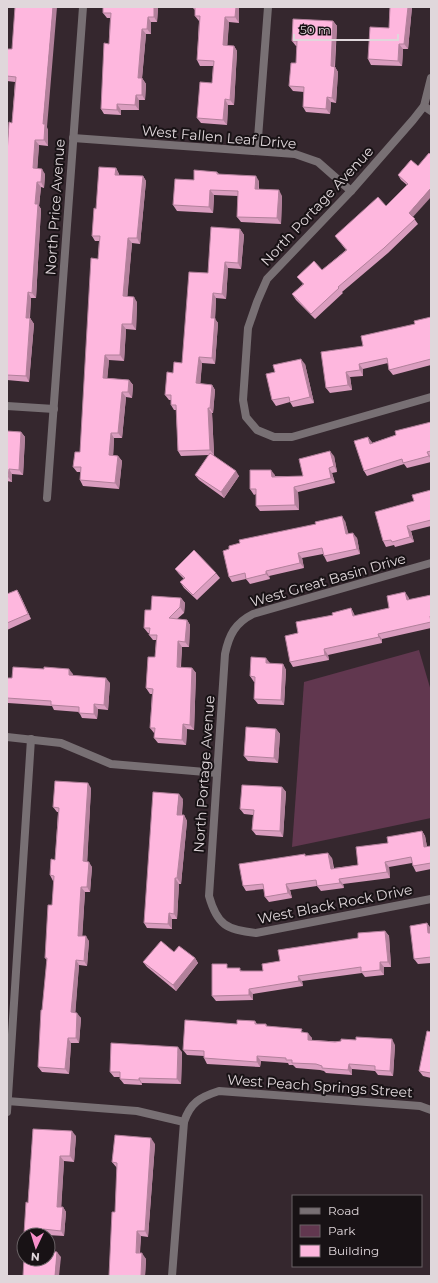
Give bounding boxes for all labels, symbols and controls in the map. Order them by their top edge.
scale bar [294,16,398,42]
text: 50 m [300,22,331,37]
street label: West Fallen Leaf Drive [141,121,297,153]
street label: North Price Avenue [41,138,69,276]
street label: North Portage Avenue [257,142,377,270]
street label: West Great Basin Drive [248,549,408,611]
street label: North Portage Avenue [190,695,218,853]
street label: West Black Rock Drive [256,880,414,928]
street label: West Peach Springs Street [227,1071,414,1101]
legend [292,1195,422,1267]
text: Road [328,1203,359,1218]
text: Park [328,1223,356,1238]
north arrow [16,1227,56,1267]
text: Building [328,1243,379,1258]
text: N [30,1250,40,1264]

